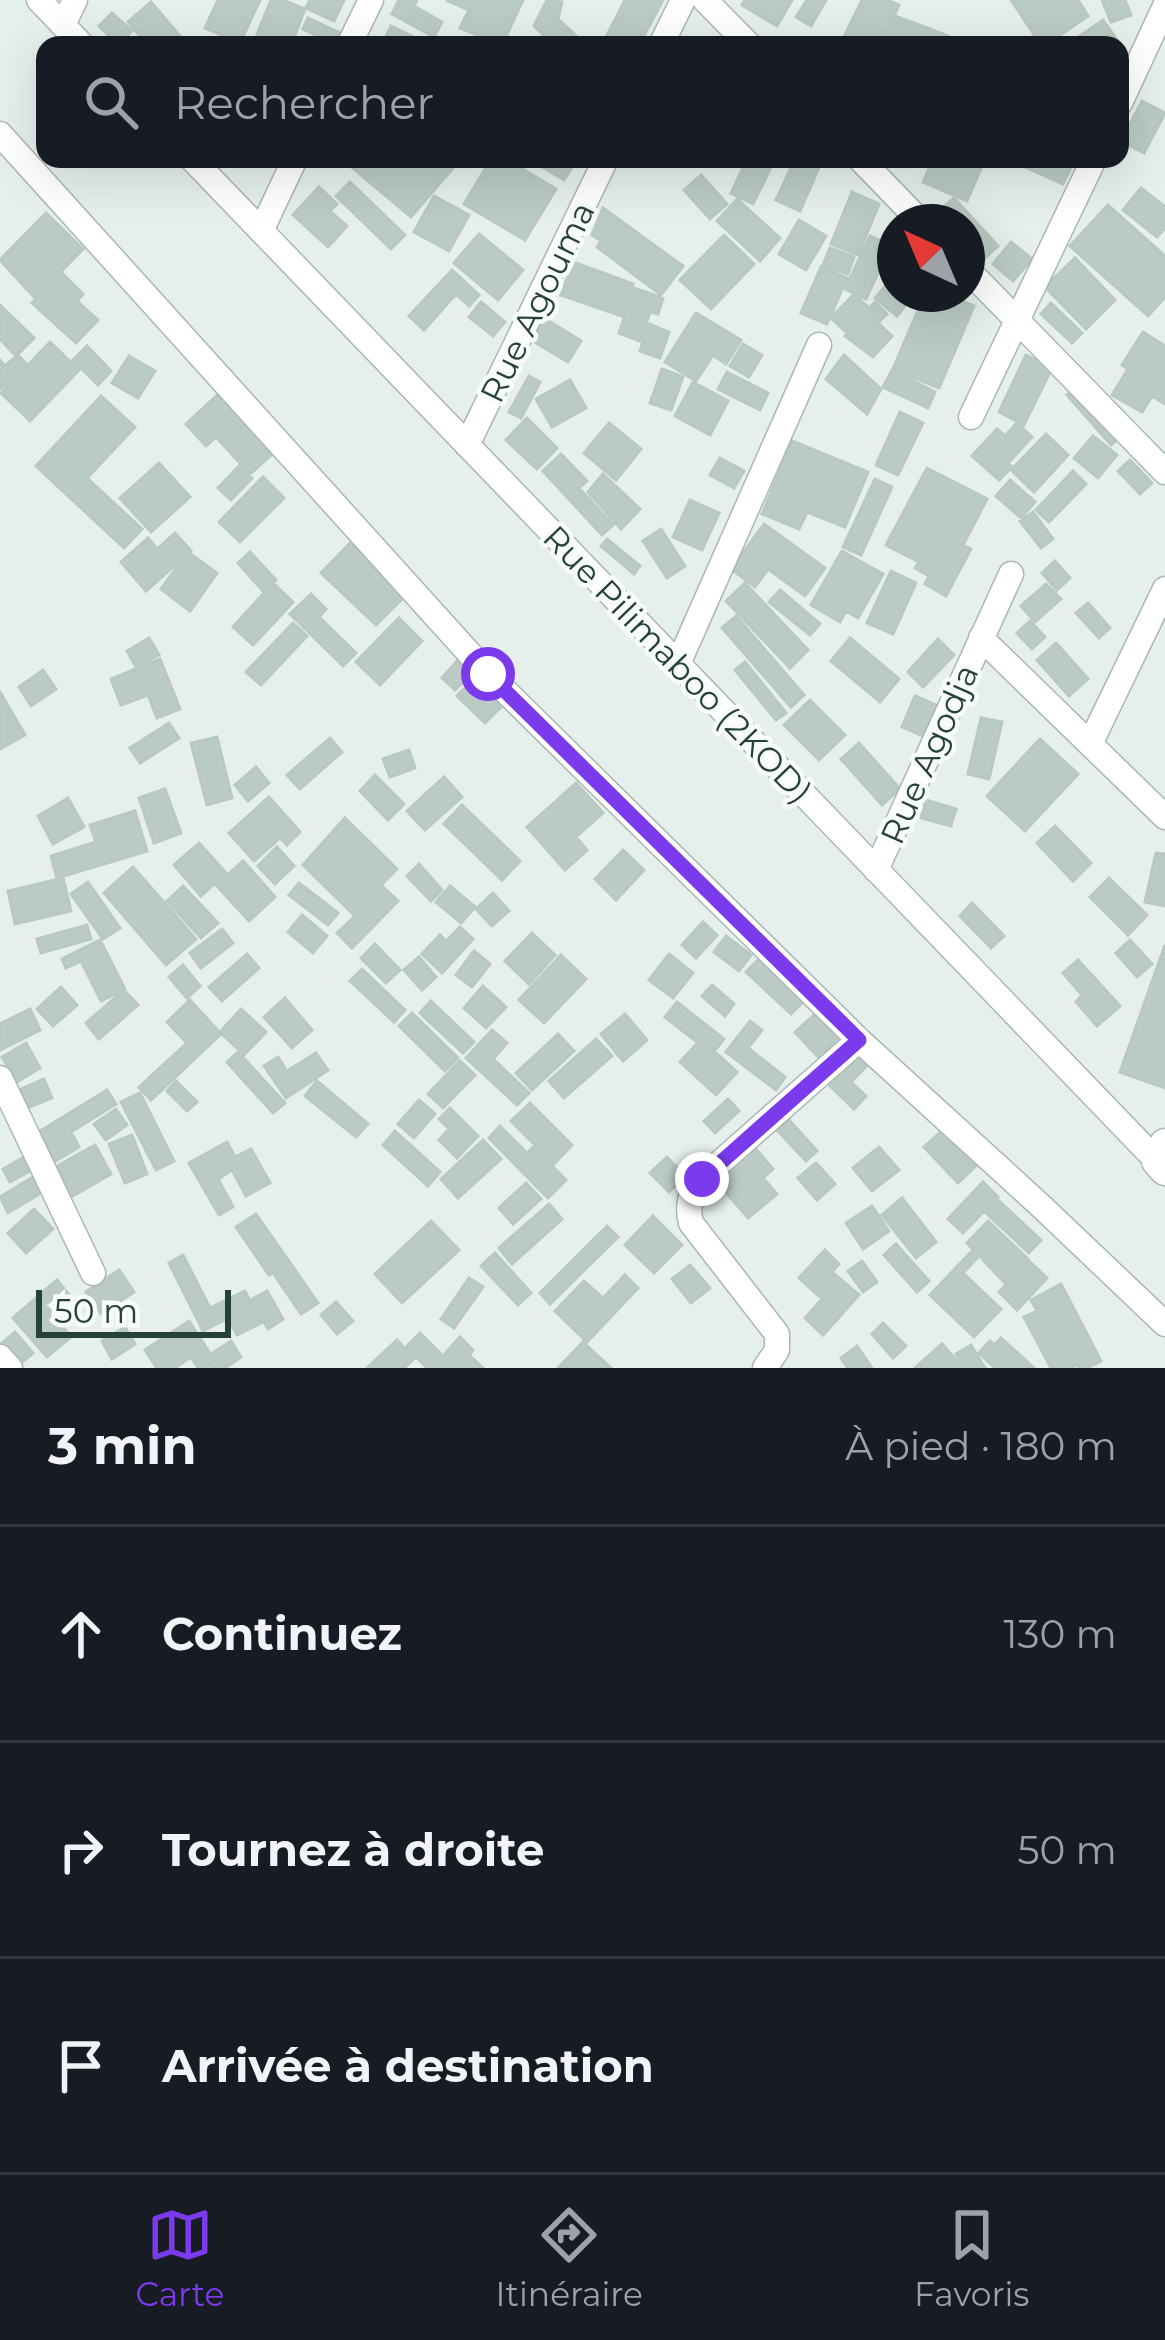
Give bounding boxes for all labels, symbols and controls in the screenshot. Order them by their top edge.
search box [36,36,1129,168]
icon: search [78,69,144,135]
text: Rechercher [174,75,434,130]
street label: Rue Agouma [471,195,603,409]
north arrow [877,204,985,312]
street label: Rue Pilimaboo (2KOD) [535,517,821,811]
route start [461,647,515,701]
street label: Rue Agodja [872,658,986,850]
route end [675,1152,729,1206]
scale bar [36,1284,231,1337]
text: 50 m [54,1291,138,1331]
text: 3 min [48,1415,197,1477]
text: À pied · 180 m [845,1422,1117,1470]
icon: ahead [48,1601,114,1667]
text: Continuez [162,1606,402,1661]
text: 130 m [1004,1610,1117,1658]
icon: right [48,1817,114,1883]
text: Tournez à droite [162,1822,544,1877]
text: 50 m [1018,1826,1117,1874]
icon: arrive [48,2033,114,2099]
text: Arrivée à destination [162,2038,654,2093]
tab: Carte [136,2202,225,2314]
tab: Itinéraire [496,2202,643,2314]
tab: Favoris [914,2202,1029,2314]

